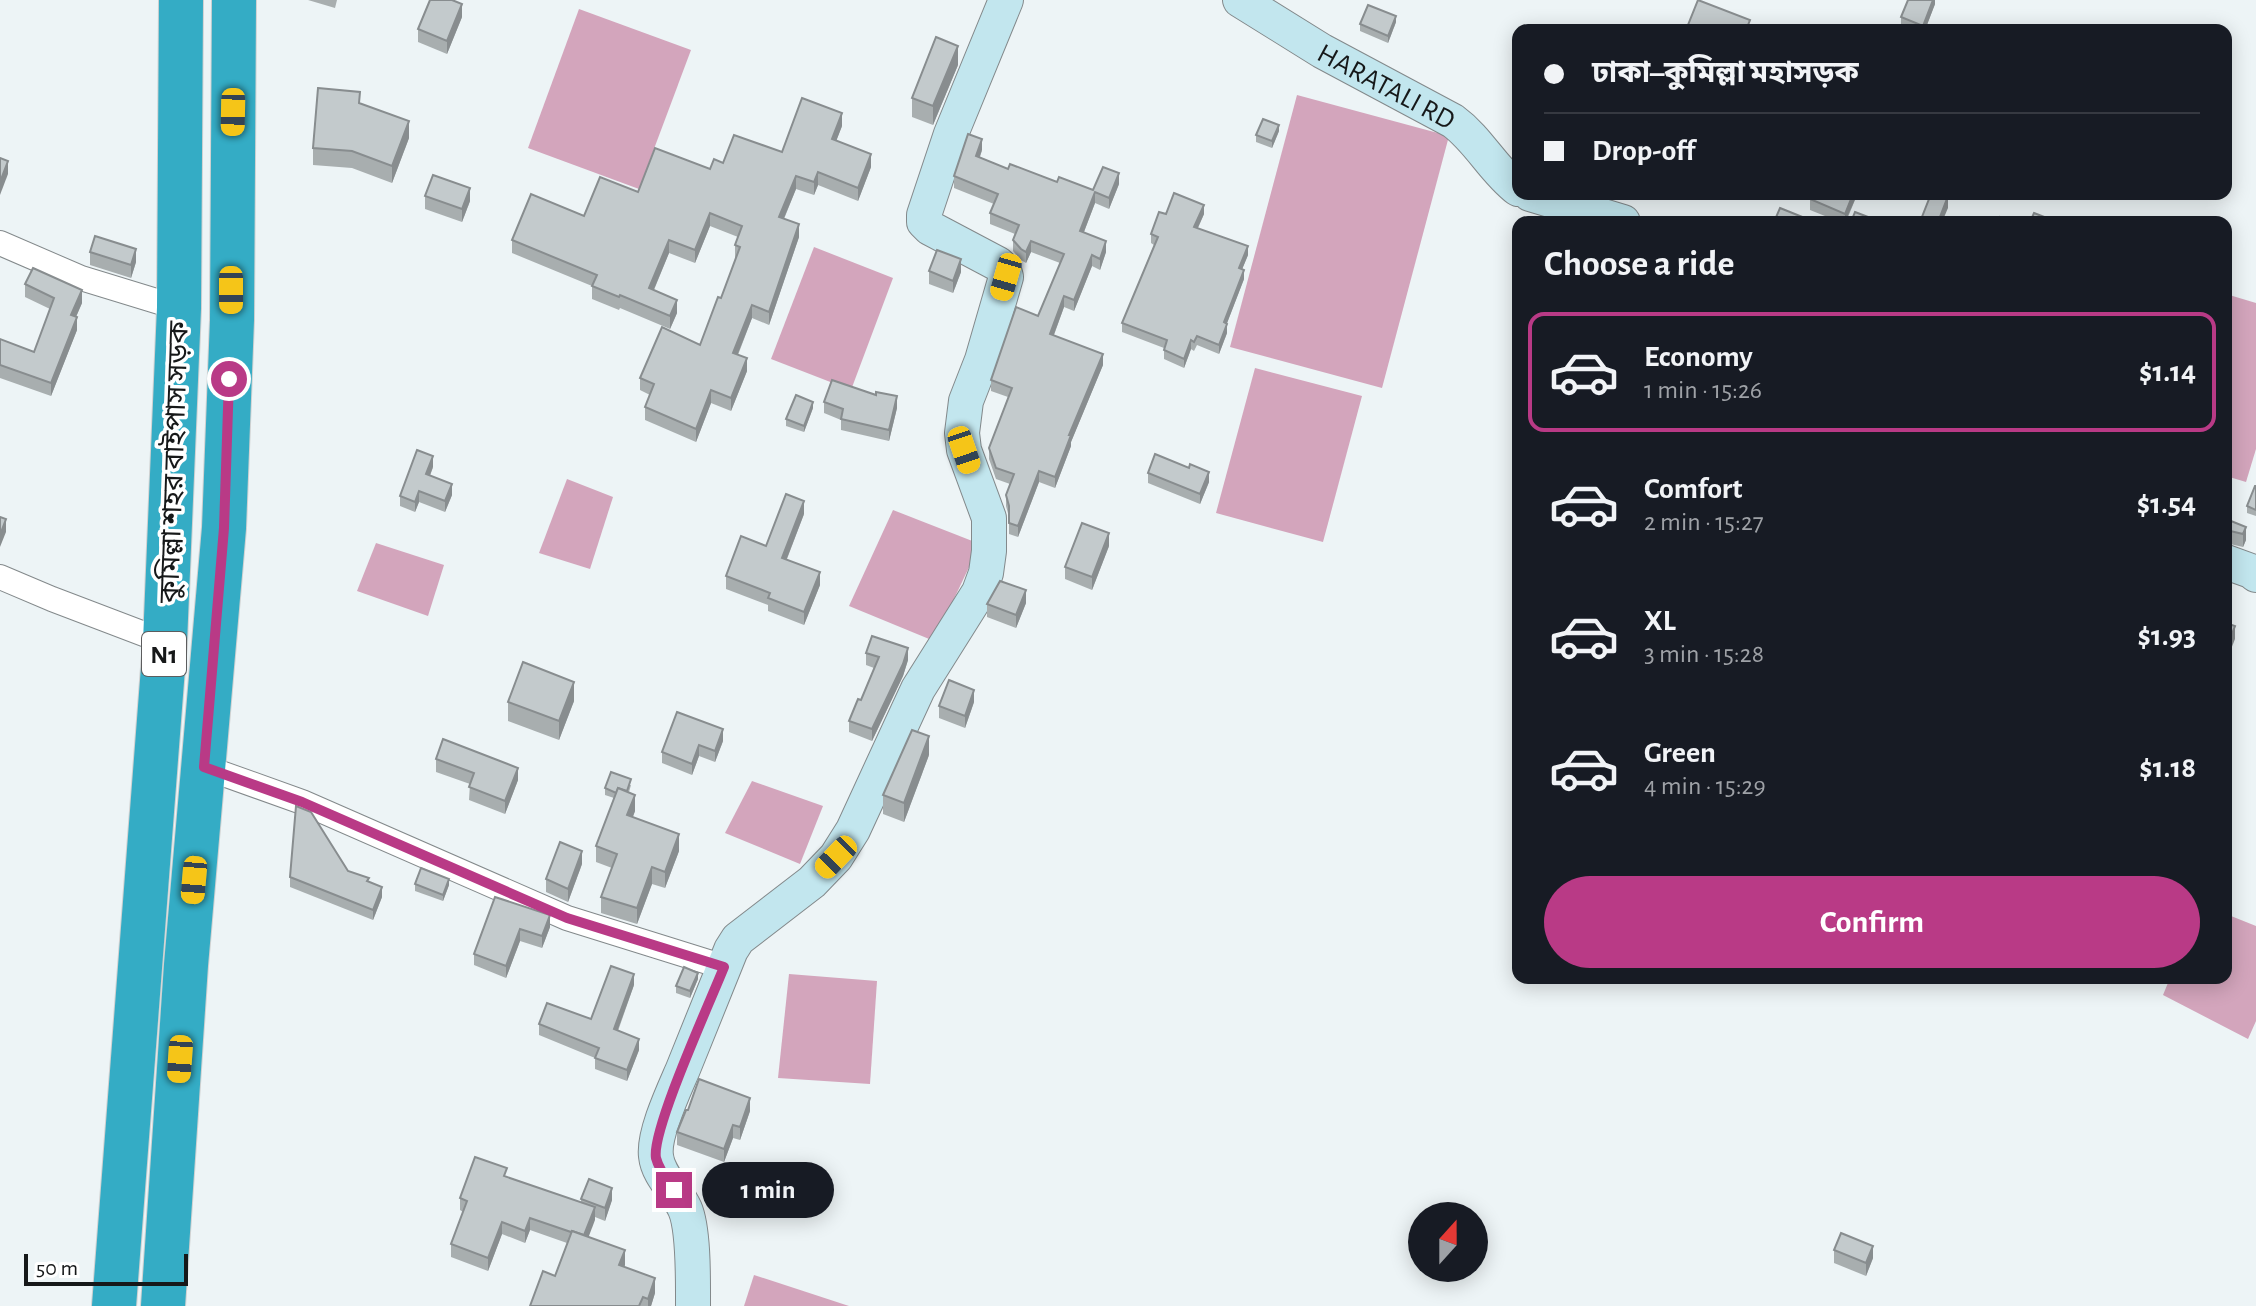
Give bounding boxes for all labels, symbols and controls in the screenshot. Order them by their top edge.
street label: HARATALI RD [1312,39,1459,135]
text: ঢাকা–কুমিল্লা মহাসড়ক [1592,58,1859,88]
car [221,88,245,136]
text: Drop-off [1592,136,1695,166]
text: Choose a ride [1544,246,1734,282]
car [988,251,1024,303]
car [219,266,243,314]
street label: কুমিল্লা শহর বাইপাস সড়ক [152,320,195,604]
icon: car [1548,336,1620,408]
text: Economy [1644,342,1753,372]
text: $1.14 [2139,357,2196,387]
route start [211,361,247,397]
text: 1 min · 15:26 [1644,377,1762,403]
car [945,423,983,477]
icon: car [1548,468,1620,540]
text: Comfort [1644,474,1743,504]
text: $1.54 [2137,489,2196,519]
text: 2 min · 15:27 [1644,509,1764,535]
icon: car [1548,600,1620,672]
text: XL [1644,606,1676,636]
text: $1.93 [2137,621,2196,651]
road number: N1 [142,632,186,676]
text: 3 min · 15:28 [1644,641,1764,667]
icon: car [1548,732,1620,804]
text: Green [1644,738,1716,768]
text: $1.18 [2139,753,2196,783]
text: 4 min · 15:29 [1644,773,1766,799]
car [811,831,861,883]
car [180,855,208,905]
button: Confirm [1544,876,2200,968]
car [166,1034,194,1084]
callout: 1 min [702,1162,834,1218]
route end [656,1172,692,1208]
text: 1 min [741,1177,795,1203]
north arrow [1408,1202,1488,1282]
map controls [1408,1202,1488,1282]
scale bar [24,1250,188,1286]
text: 50 m [36,1257,78,1279]

